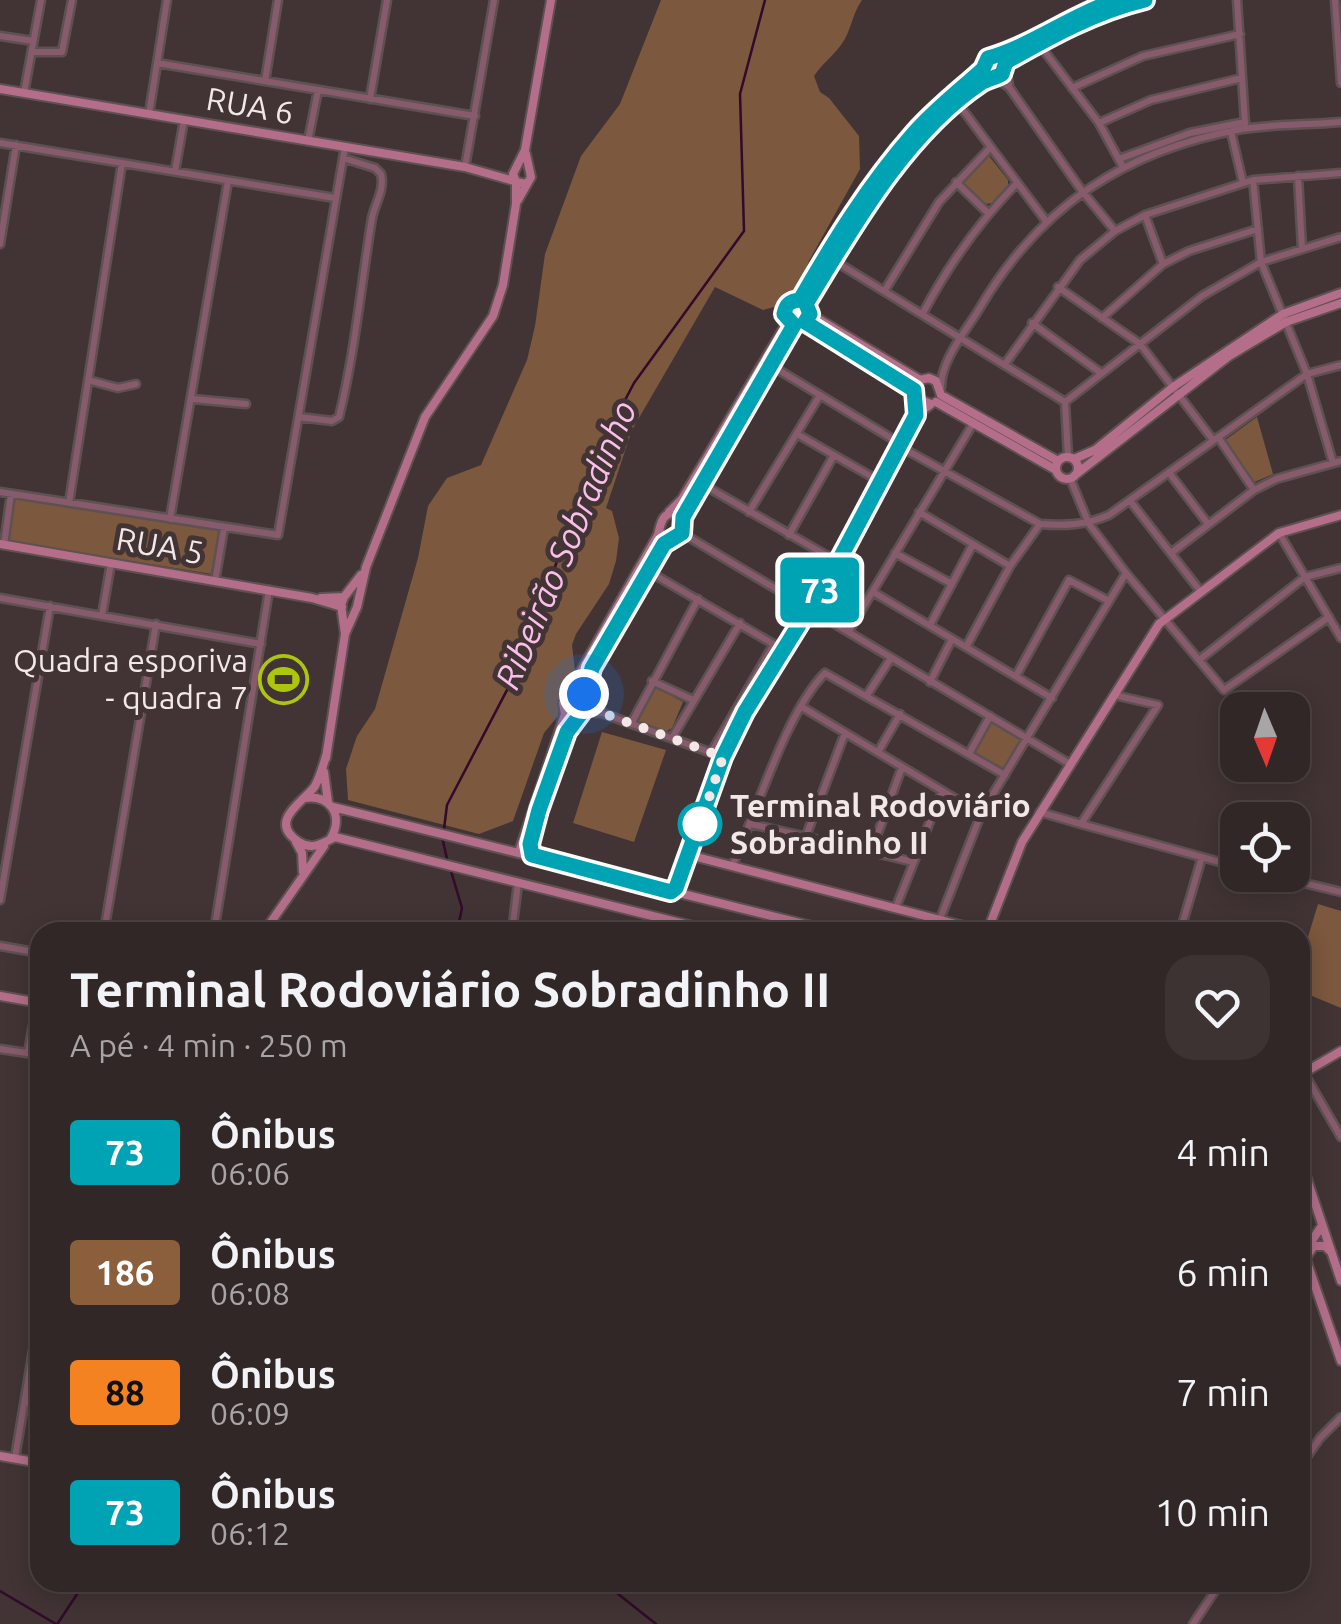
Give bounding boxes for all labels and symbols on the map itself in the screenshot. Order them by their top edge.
street label: RUA 6 [204,80,297,130]
water label: Ribeirão Sobradinho [486,395,644,695]
street label: RUA 5 [114,520,207,570]
line badge: 73 [775,558,865,622]
place label: Quadra esporiva - quadra 7 [13,642,248,715]
sports icon: Quadra esporiva - quadra 7 [257,653,309,705]
your location [559,669,609,719]
north arrow [1220,692,1310,782]
place label: Terminal Rodoviário Sobradinho II [730,787,1031,860]
marker: Terminal Rodoviário Sobradinho II [679,803,721,845]

